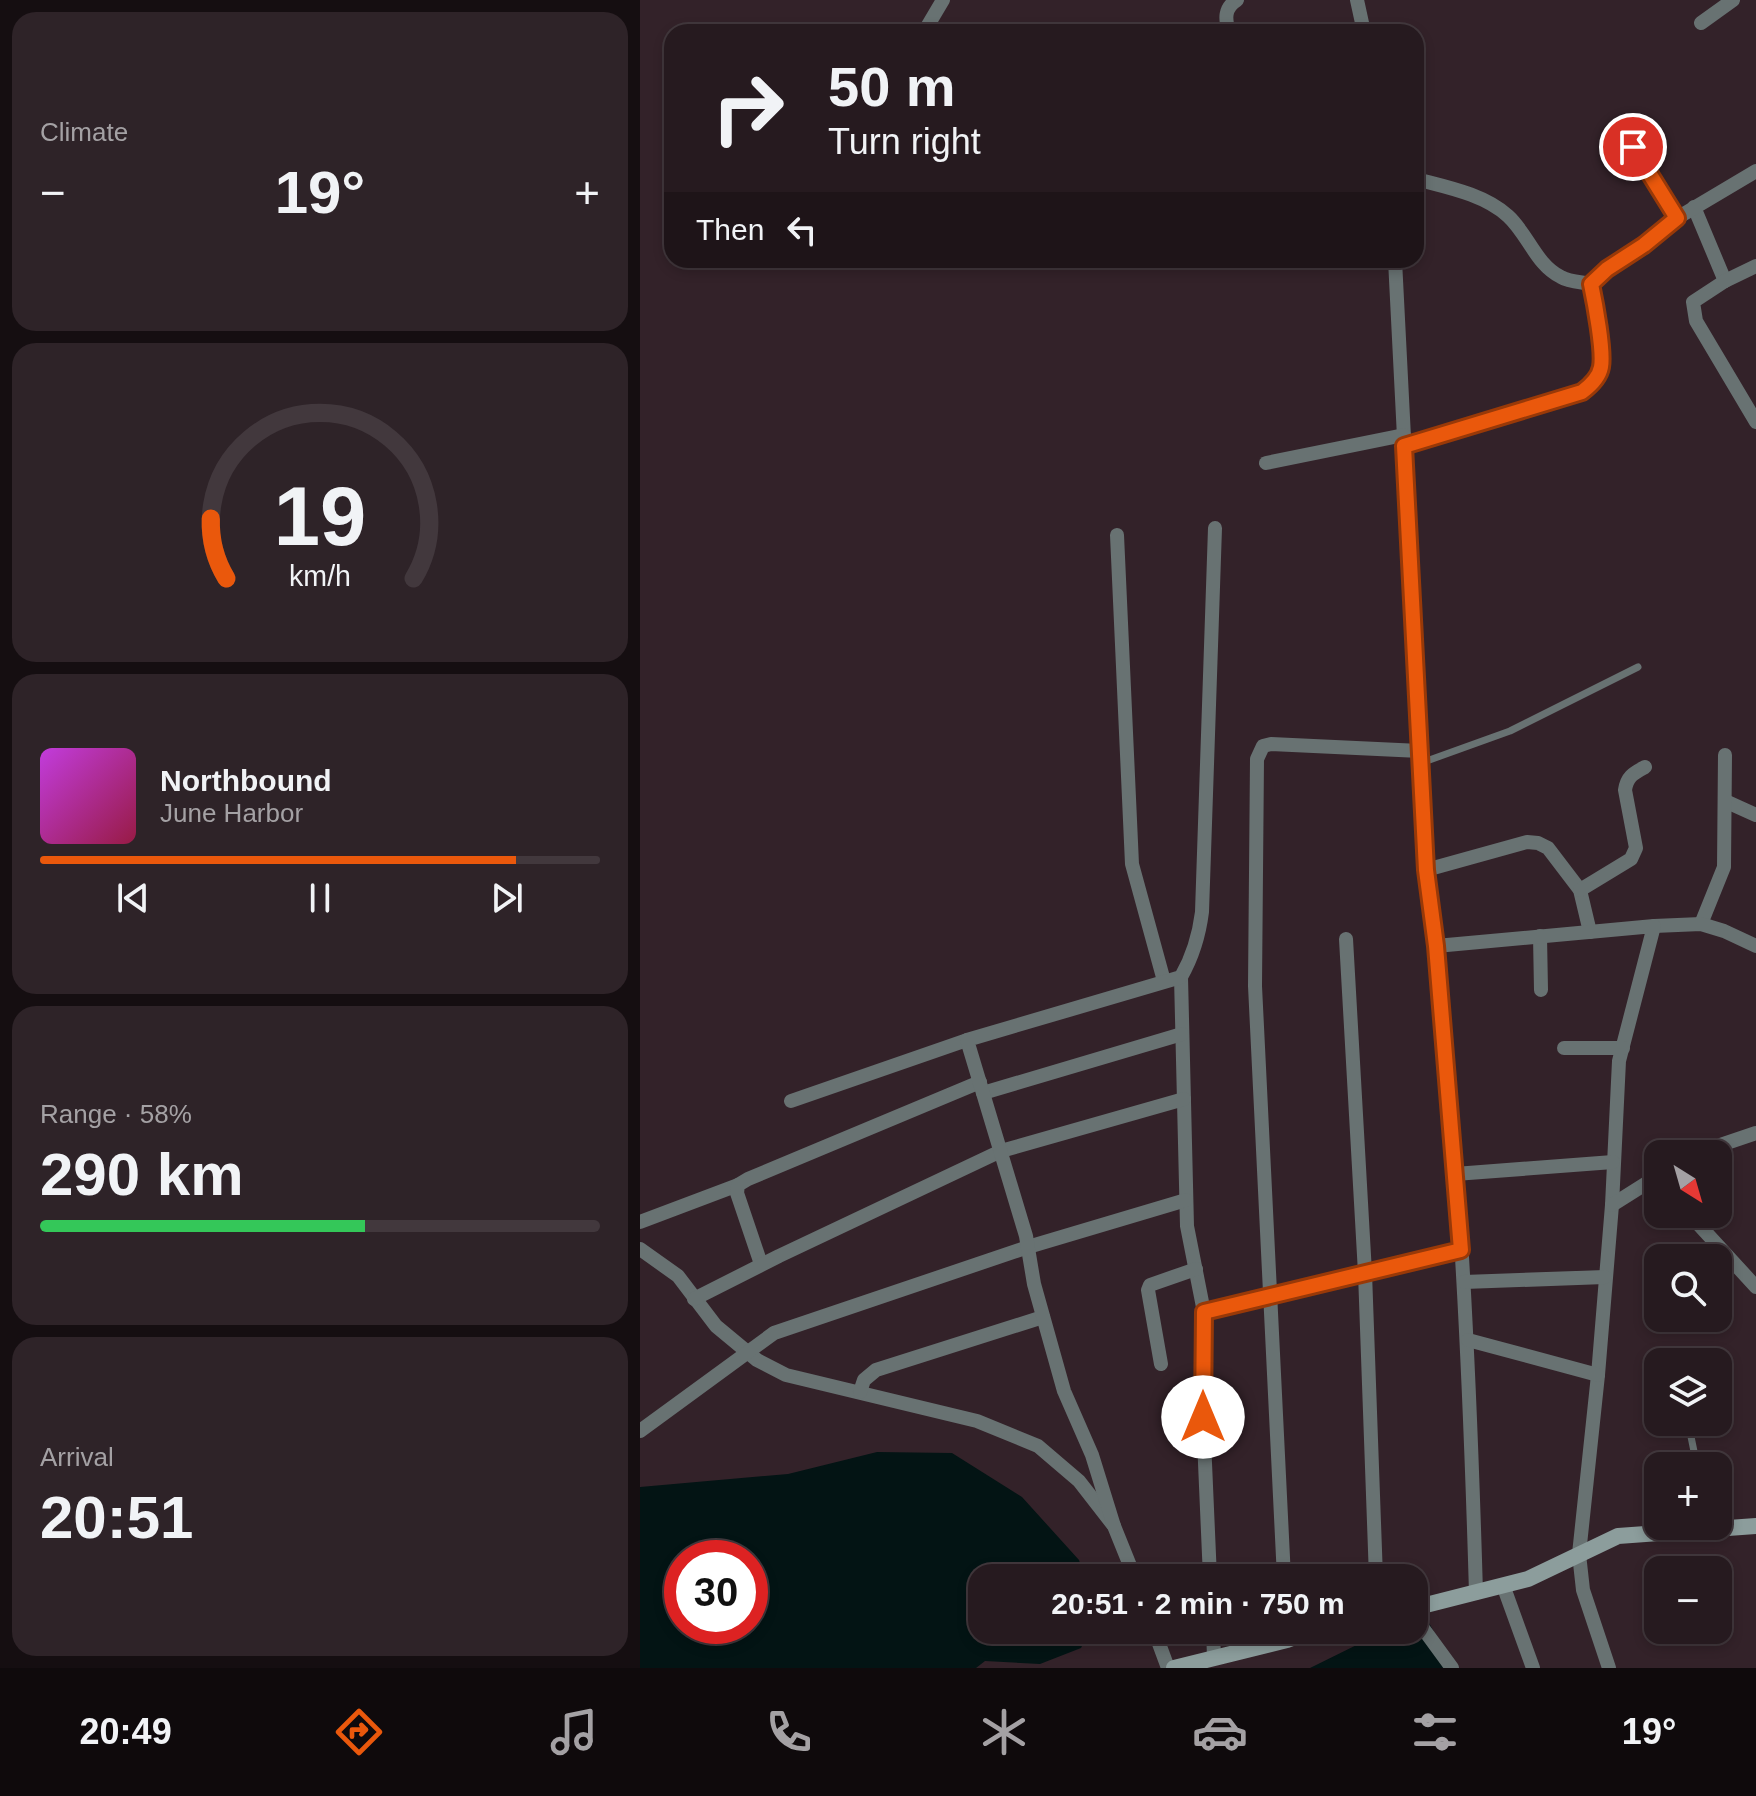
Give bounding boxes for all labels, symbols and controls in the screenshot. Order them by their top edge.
text: 50 m [828,55,956,118]
icon: right [696,56,800,160]
pin [1599,113,1667,181]
text: Climate [40,117,128,147]
text: Turn right [828,121,981,162]
icon: arrive [1611,125,1655,169]
text: 19° [275,159,365,226]
text: − [40,168,66,217]
text: + [574,168,600,217]
icon: left [780,208,824,252]
text: Then [696,213,764,246]
text: 19 [274,469,366,562]
text: km/h [289,560,351,592]
text: Northbound [160,764,332,797]
text: June Harbor [160,798,303,828]
icon: previous [111,876,155,920]
icon: pause [298,876,342,920]
icon: next [485,876,529,920]
text: Range · 58% [40,1099,192,1129]
north arrow [1644,1140,1732,1228]
map controls [1644,1140,1732,1644]
text: 290 km [40,1141,244,1208]
button: search [1644,1244,1732,1332]
button: layers [1644,1348,1732,1436]
position arrow [1161,1375,1245,1459]
text: Arrival [40,1442,114,1472]
button: + [1644,1452,1732,1540]
text: 20:51 [40,1484,193,1551]
speed limit sign: 30 [664,1540,768,1644]
button: − [1644,1556,1732,1644]
text: 20:51 · 2 min · 750 m [1051,1587,1345,1620]
icon: directions [331,1704,387,1760]
icon: music [546,1704,602,1760]
icon: phone [761,1704,817,1760]
icon: climate [976,1704,1032,1760]
icon: car [1192,1704,1248,1760]
icon: filters [1407,1704,1463,1760]
text: 20:49 [80,1711,172,1752]
text: 19° [1622,1711,1676,1752]

